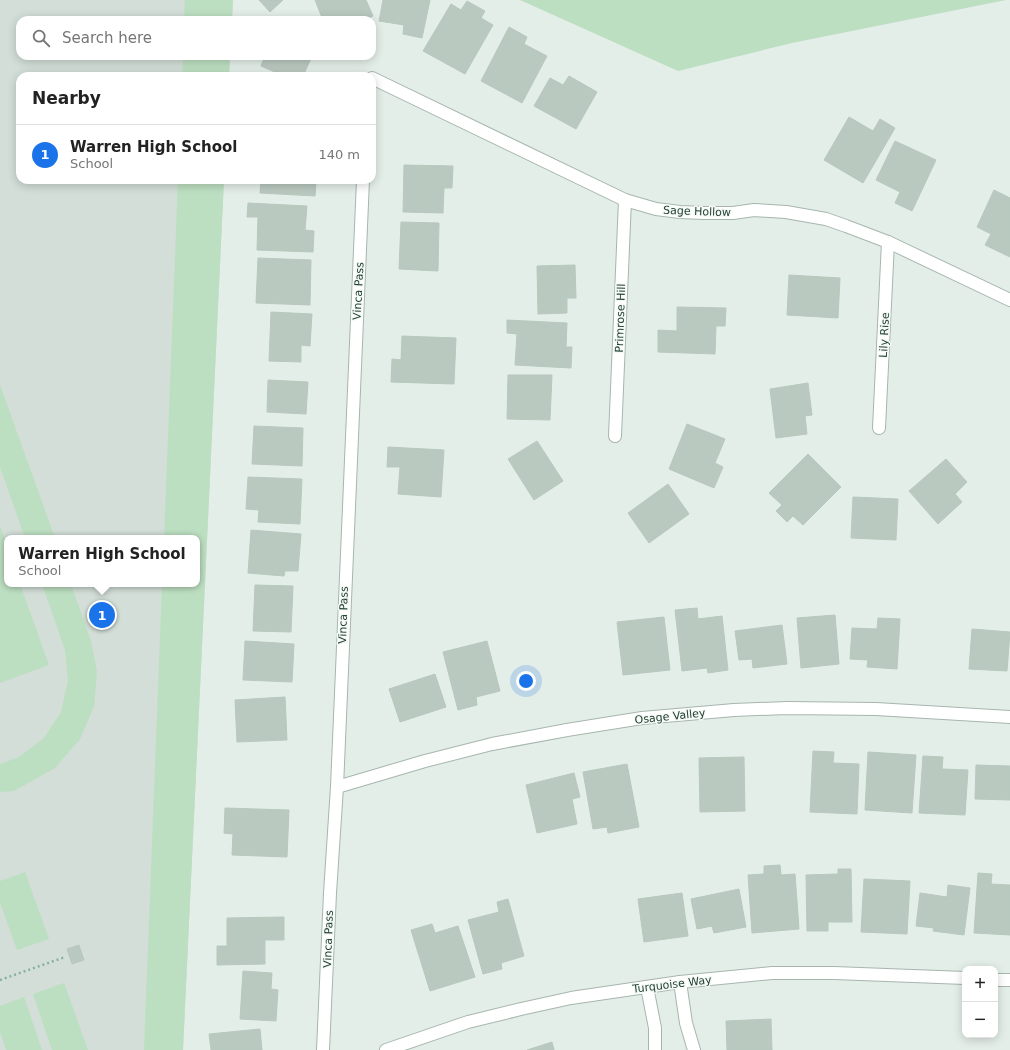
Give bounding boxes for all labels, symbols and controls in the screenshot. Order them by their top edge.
search box [16,16,376,60]
icon: search [30,27,52,49]
text: Search here [62,29,152,47]
text: Nearby [32,88,101,108]
text: Warren High School [70,138,237,156]
text: 1 [40,147,50,162]
text: 140 m [318,147,360,162]
text: School [70,156,113,171]
street label: Sage Hollow [663,204,731,219]
street label: Vinca Pass [350,261,367,320]
street label: Primrose Hill [613,283,628,353]
street label: Lily Rise [877,312,892,358]
popup [4,535,200,587]
text: Warren High School [18,545,186,563]
text: School [18,563,61,578]
street label: Vinca Pass [336,586,351,644]
pin: 1 [89,600,115,630]
your location [516,671,536,691]
street label: Osage Valley [634,706,707,727]
street label: Vinca Pass [321,910,336,968]
map controls [962,966,998,1038]
button: + [962,966,998,1002]
street label: Turquoise Way [631,973,713,996]
button: − [962,1002,998,1038]

